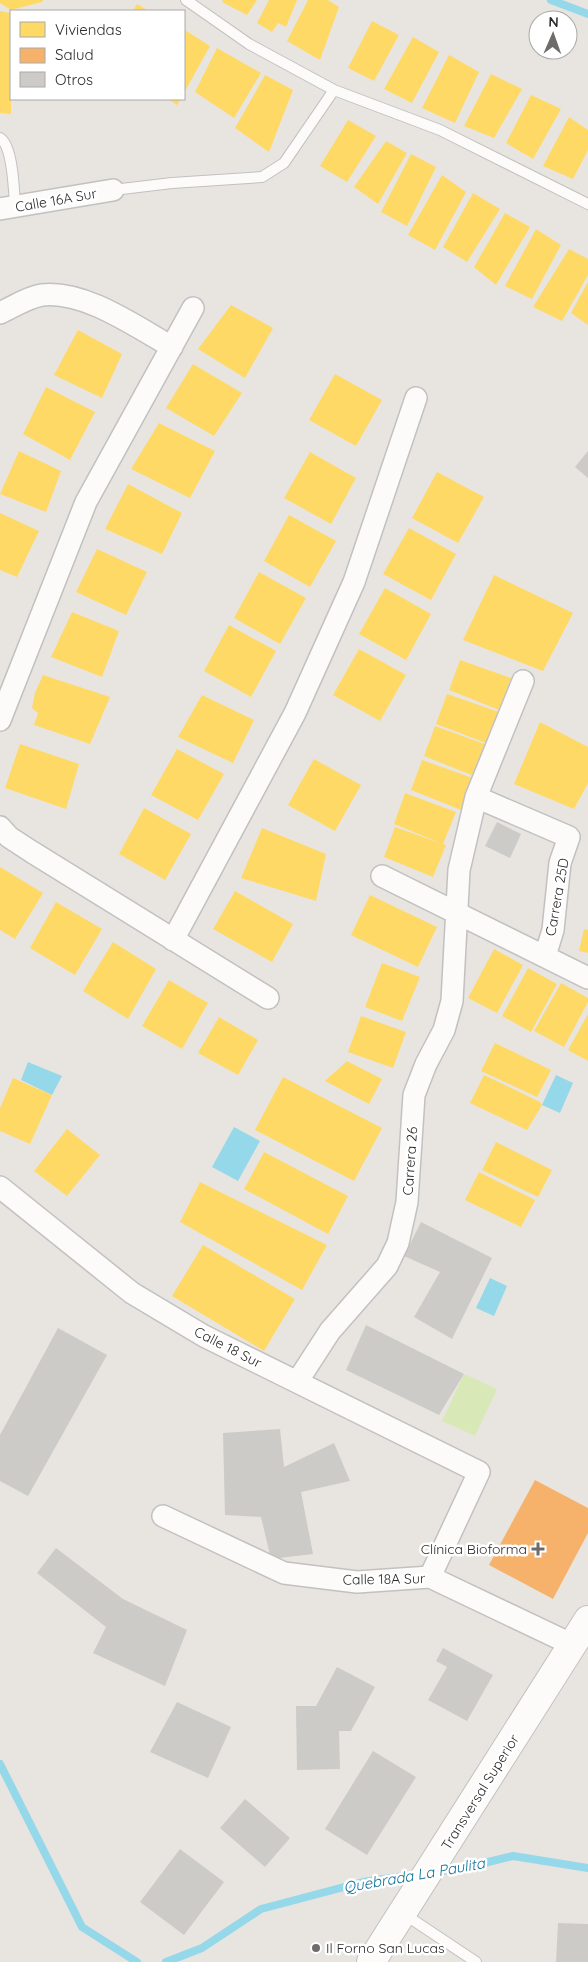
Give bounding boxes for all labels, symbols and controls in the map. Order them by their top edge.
legend [10,10,185,100]
north arrow [528,10,578,60]
text: N [548,13,559,31]
text: Viviendas [55,20,122,39]
text: Salud [55,45,94,64]
text: Otros [55,70,93,89]
street label: Calle 16A Sur [14,184,99,216]
street label: Carrera 25D [541,857,573,937]
street label: Carrera 26 [399,1126,421,1196]
street label: Calle 18 Sur [191,1322,265,1372]
place label: Clínica Bioforma [421,1540,527,1558]
marker: Clínica Bioforma [531,1542,545,1556]
street label: Calle 18A Sur [343,1569,426,1589]
street label: Transversal Superior [437,1730,523,1853]
water label: Quebrada La Paulita [342,1853,487,1897]
place label: Il Forno San Lucas [326,1939,444,1957]
marker: Il Forno San Lucas [310,1942,322,1954]

